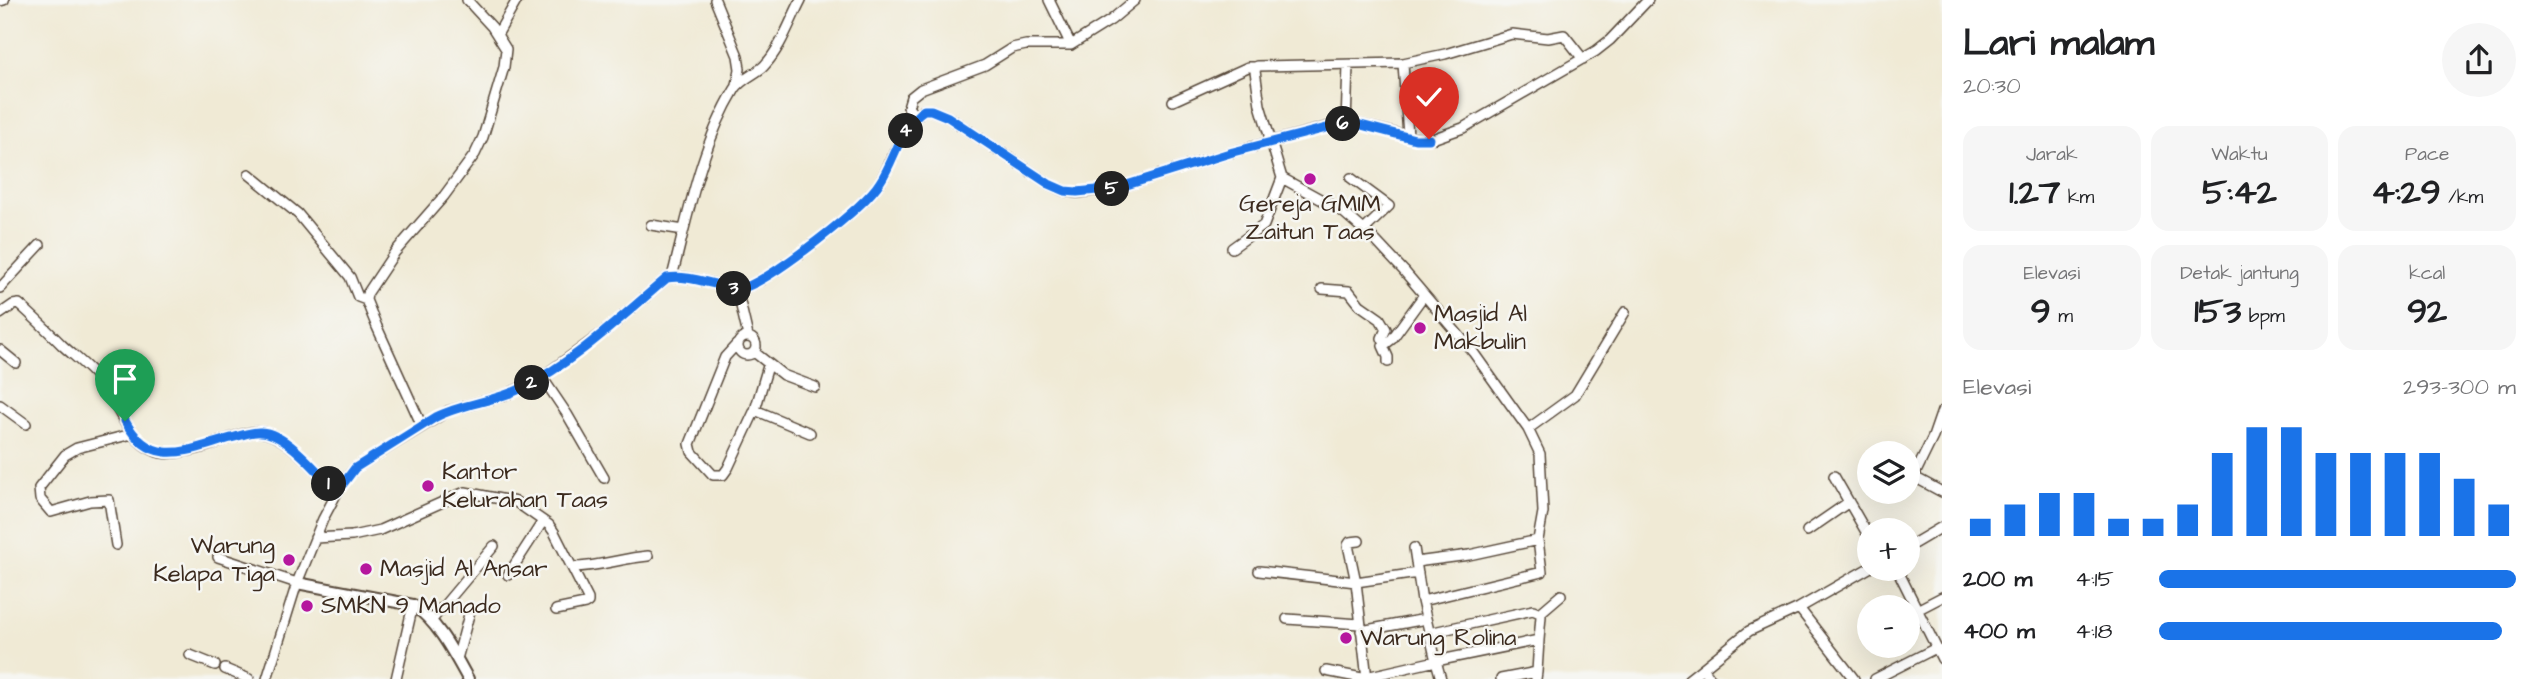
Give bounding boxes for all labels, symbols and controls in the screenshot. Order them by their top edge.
text: Lari malam [1963,18,2154,70]
button: share [2442,23,2516,97]
pin [1399,67,1459,139]
text: 20:30 [1963,70,2021,102]
icon: check [1410,78,1448,116]
pin: 6 [1326,106,1360,142]
text: 6 [1337,110,1348,137]
pin: 4 [888,114,923,148]
text: 4 [899,117,912,144]
text: Jarak [2026,141,2078,168]
text: Waktu [2211,141,2268,168]
text: Pace [2405,141,2449,168]
text: 1.27 [2009,168,2060,217]
text: 5:42 [2202,168,2277,217]
text: 4:29 [2371,168,2441,217]
marker: Gereja GMIM Zaitun Taas [1302,171,1318,187]
pin: 5 [1094,172,1130,206]
text: 5 [1105,175,1118,202]
text: km [2060,184,2094,211]
text: /km [2441,184,2483,211]
place label: Gereja GMIM Zaitun Taas [1239,187,1381,249]
text: Elevasi [2024,260,2080,287]
text: Detak jantung [2180,260,2299,287]
text: kcal [2409,260,2445,287]
pin: 3 [716,272,752,306]
text: 3 [729,275,738,302]
text: 9 [2031,287,2051,336]
text: 153 [2194,287,2241,336]
text: 92 [2407,287,2447,336]
place label: Masjid Al Makbulin [1434,297,1527,359]
text: m [2051,303,2073,330]
text: bpm [2241,303,2285,330]
marker: Masjid Al Makbulin [1412,320,1428,336]
pin [95,349,155,421]
icon: arrive [106,360,144,398]
pin: 2 [514,366,550,400]
text: 2 [526,369,537,396]
text: Elevasi [1963,371,2031,403]
text: 293–300 m [2403,371,2516,403]
map controls [1857,441,1920,658]
button: layers [1857,441,1920,504]
place label: Kantor Kelurahan Taas [442,455,608,517]
pin: 1 [312,466,346,502]
text: 1 [327,470,330,497]
marker: Kantor Kelurahan Taas [420,478,436,494]
button: + [1857,518,1920,581]
place label: Warung Kelapa Tiga [153,529,275,592]
marker: Warung Kelapa Tiga [281,552,297,568]
place label: Masjid Al Ansar [380,552,548,586]
marker: Masjid Al Ansar [358,561,374,577]
text: 200 m [1963,563,2032,595]
text: 4:15 [2075,563,2114,595]
place label: SMKN 9 Manado [321,589,501,623]
button: − [1857,595,1920,658]
marker: SMKN 9 Manado [299,598,315,614]
text: 400 m [1963,615,2035,647]
text: 4:18 [2075,615,2112,647]
place label: Warung Rolina [1360,621,1516,656]
marker: Warung Rolina [1338,630,1354,646]

